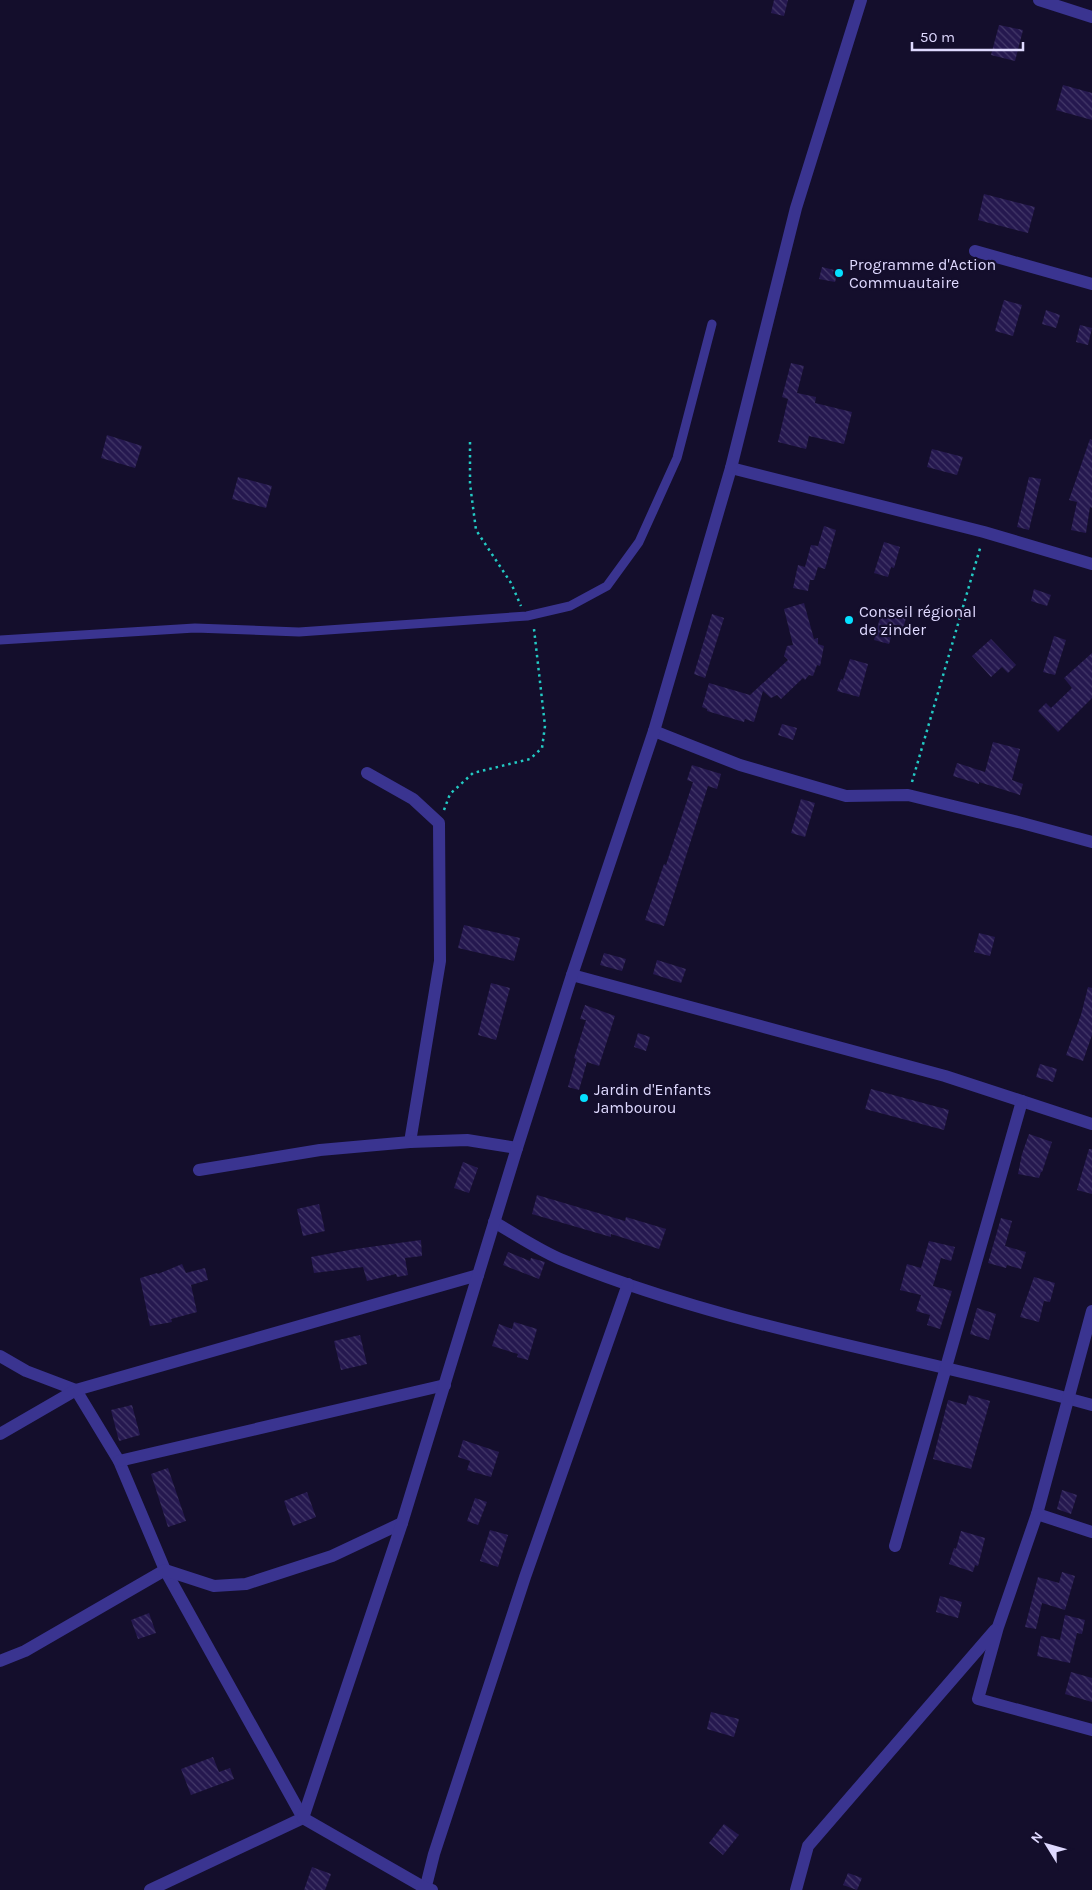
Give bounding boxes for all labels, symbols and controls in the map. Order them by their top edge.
scale bar [912,20,1023,52]
text: 50 m [920,28,955,46]
place label: Programme d'Action Commuautaire [849,255,996,292]
marker: Programme d'Action Commuautaire [833,267,845,279]
place label: Conseil régional de zinder [859,602,976,639]
marker: Conseil régional de zinder [843,614,855,626]
place label: Jardin d'Enfants Jambourou [594,1080,711,1117]
marker: Jardin d'Enfants Jambourou [578,1092,590,1104]
north arrow [1022,1820,1072,1870]
text: N [1027,1828,1047,1847]

